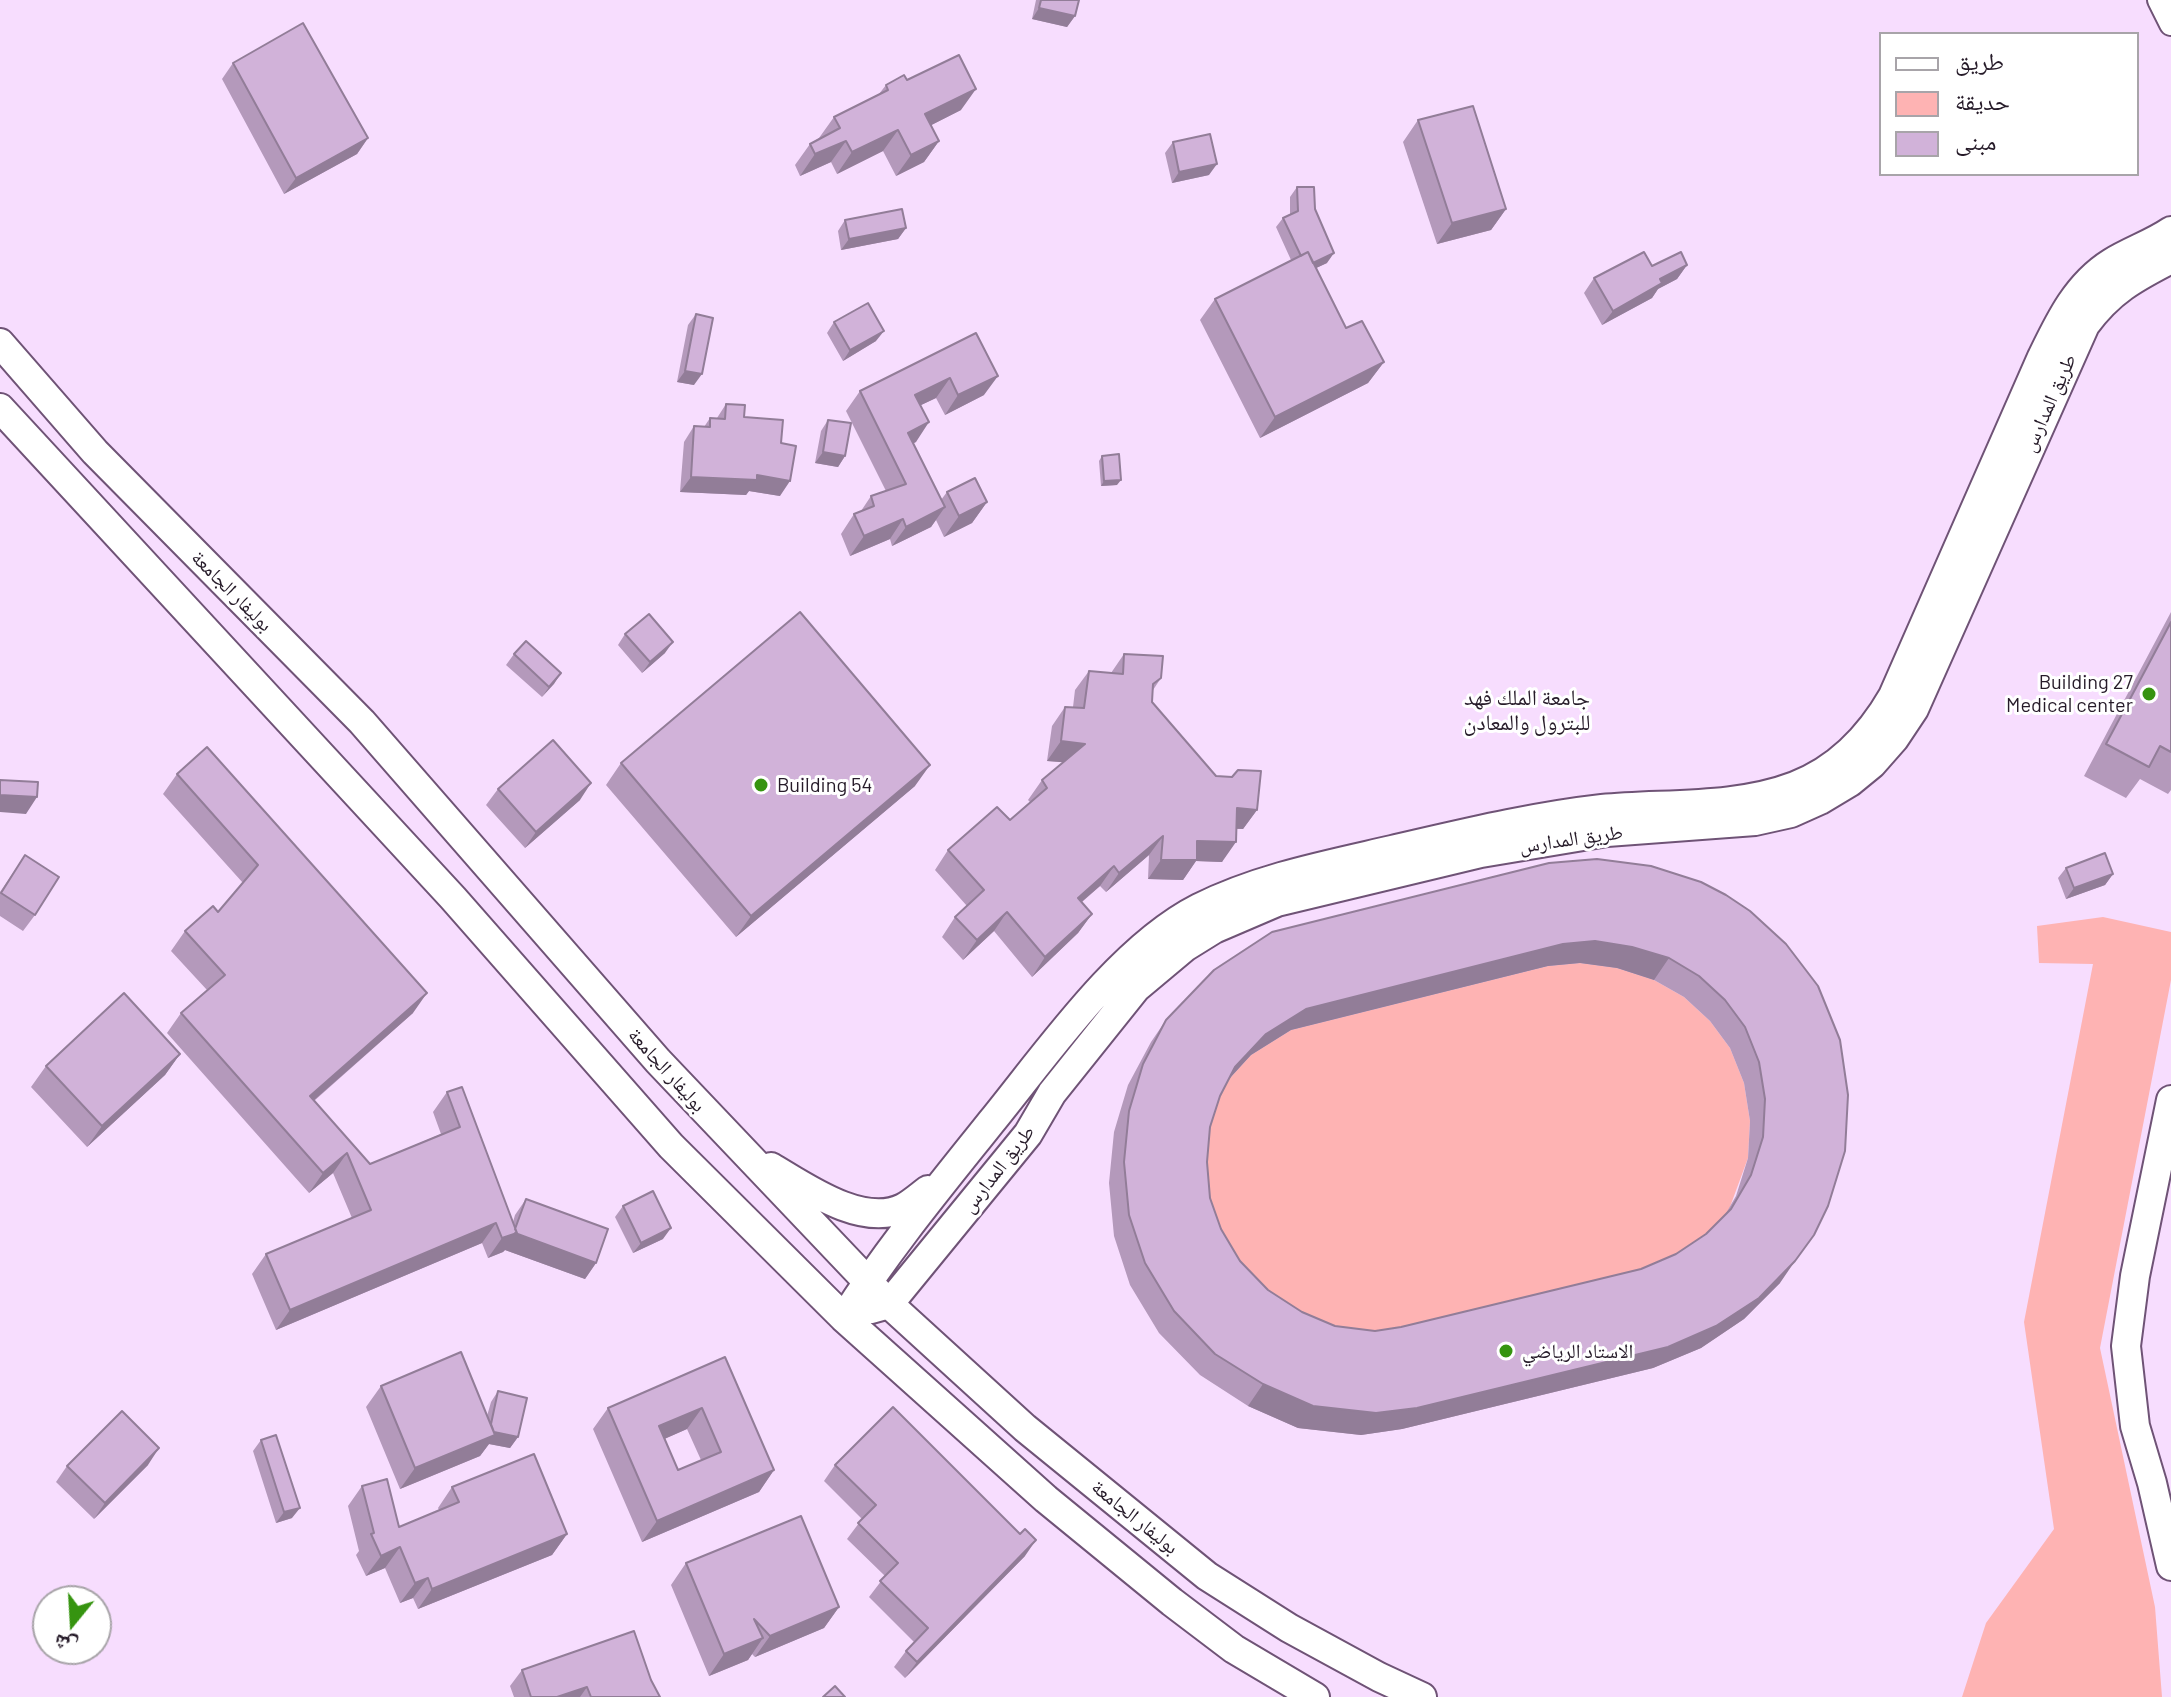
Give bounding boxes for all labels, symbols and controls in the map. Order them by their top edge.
legend [1879,32,2139,176]
text: طريق [1955,46,2004,75]
text: حديقة [1955,86,2010,115]
text: مبنى [1955,126,1996,155]
street label: طريق المدارس [2017,350,2081,456]
street label: بوليفار الجامعة [187,546,277,636]
place label: Building 27 Medical center [2006,670,2133,717]
district label: جامعة الملك فهد للبترول والمعادن [1463,685,1591,736]
marker: Building 27 Medical center [2140,685,2158,703]
place label: Building 54 [777,773,872,797]
marker: Building 54 [752,776,770,794]
street label: طريق المدارس [1518,820,1624,858]
street label: بوليفار الجامعة [623,1023,711,1117]
street label: طريق المدارس [956,1120,1040,1218]
place label: الاستاد الرياضي [1522,1339,1633,1363]
marker: الاستاد الرياضي [1497,1342,1515,1360]
street label: بوليفار الجامعة [1087,1475,1183,1559]
north arrow [32,1585,112,1665]
text: ش [50,1630,80,1662]

